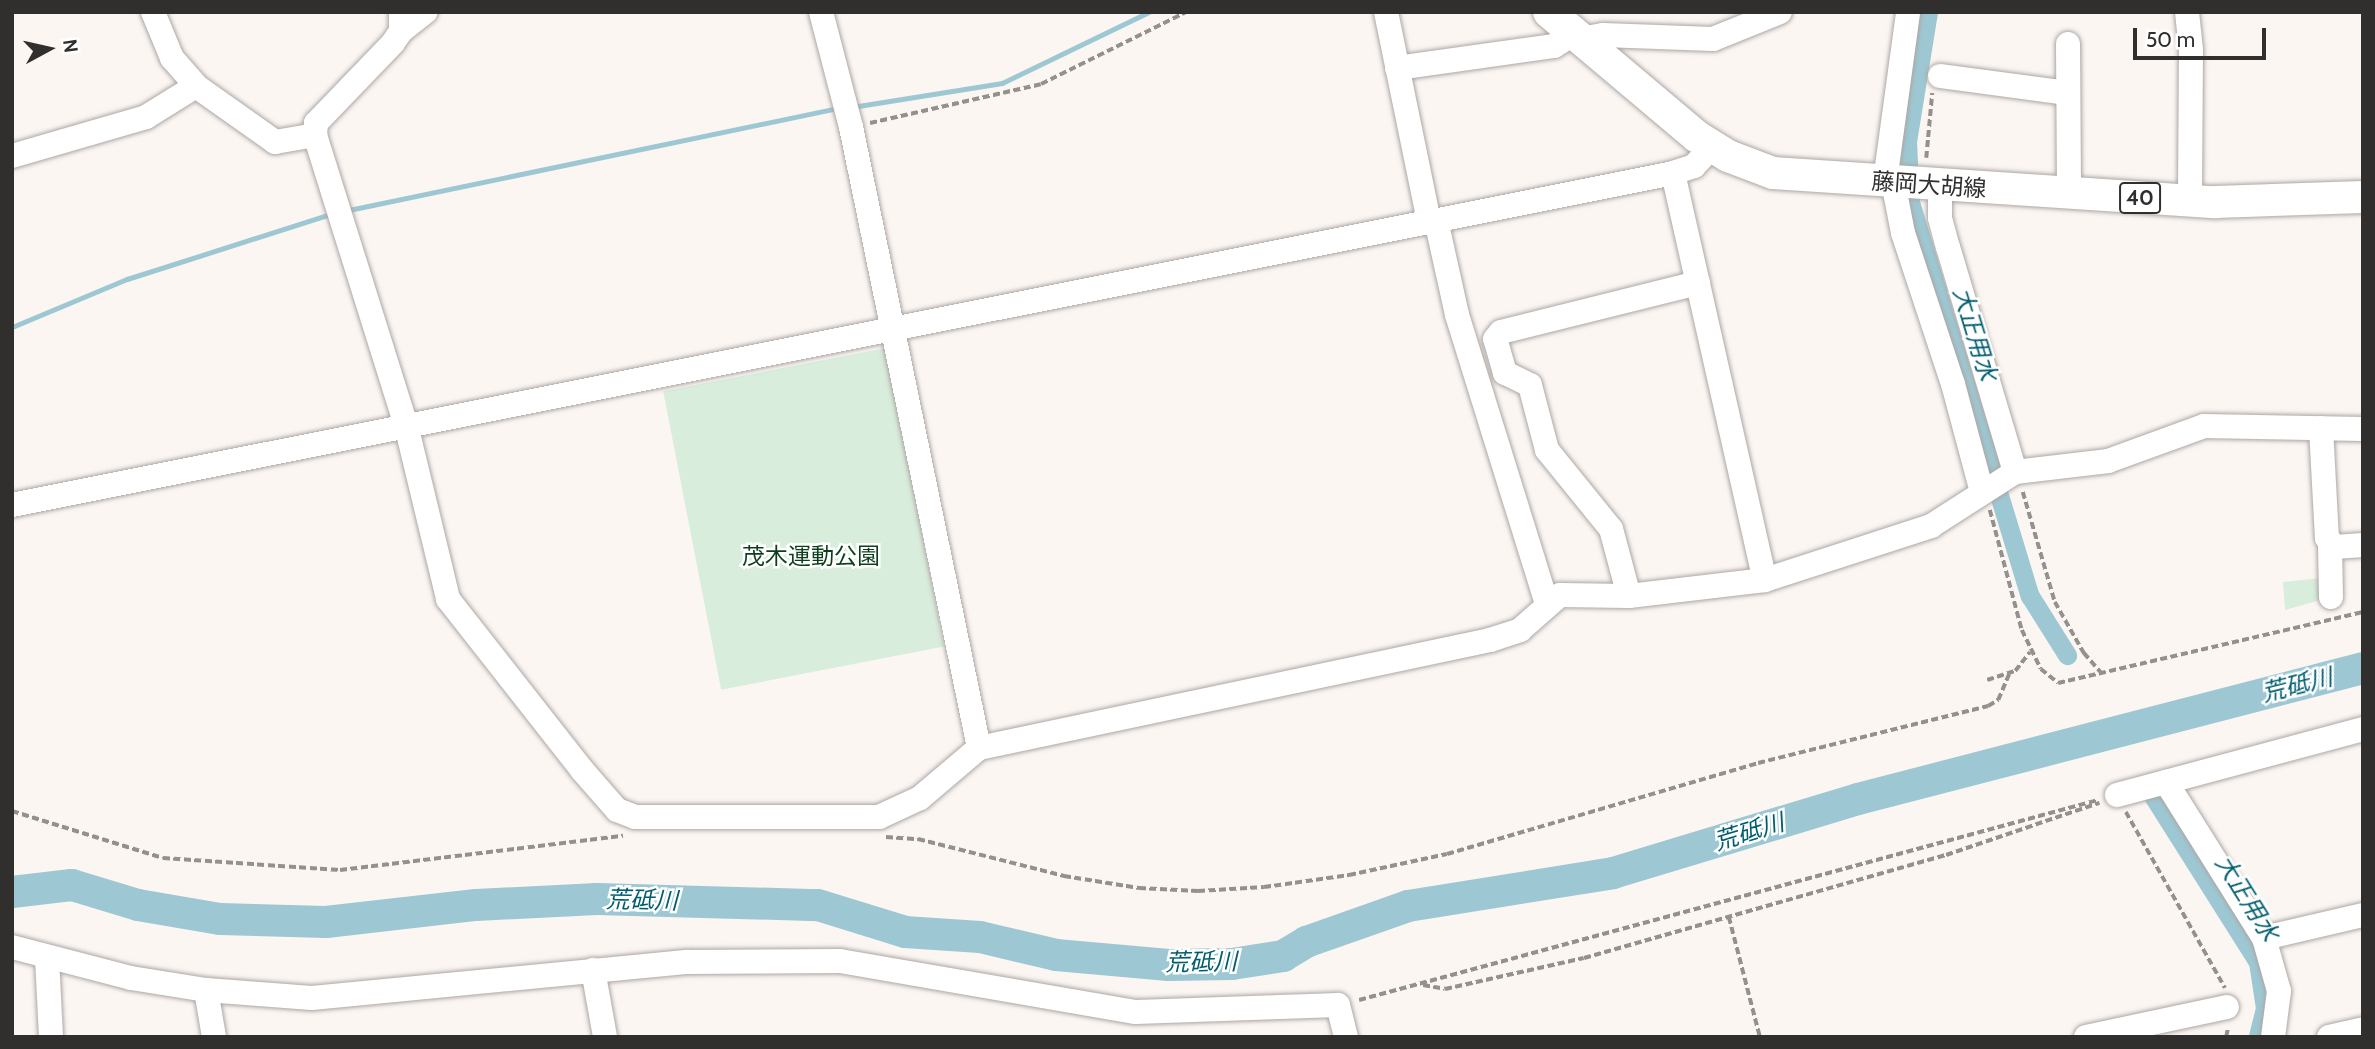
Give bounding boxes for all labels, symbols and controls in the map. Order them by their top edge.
north arrow [14,14,84,84]
scale bar [2137,14,2270,58]
text: 50 m [2146,27,2195,52]
text: N [58,38,83,54]
street label: 藤岡大胡線 [1871,167,1987,203]
road number: 40 [2119,180,2161,216]
water label: 大正用水 [1947,284,2003,384]
park label: 茂木運動公園 [742,542,880,570]
water label: 荒砥川 [2259,662,2335,708]
water label: 荒砥川 [1710,808,1788,856]
water label: 大正用水 [2209,850,2285,946]
water label: 荒砥川 [606,885,678,915]
water label: 荒砥川 [1165,947,1237,977]

